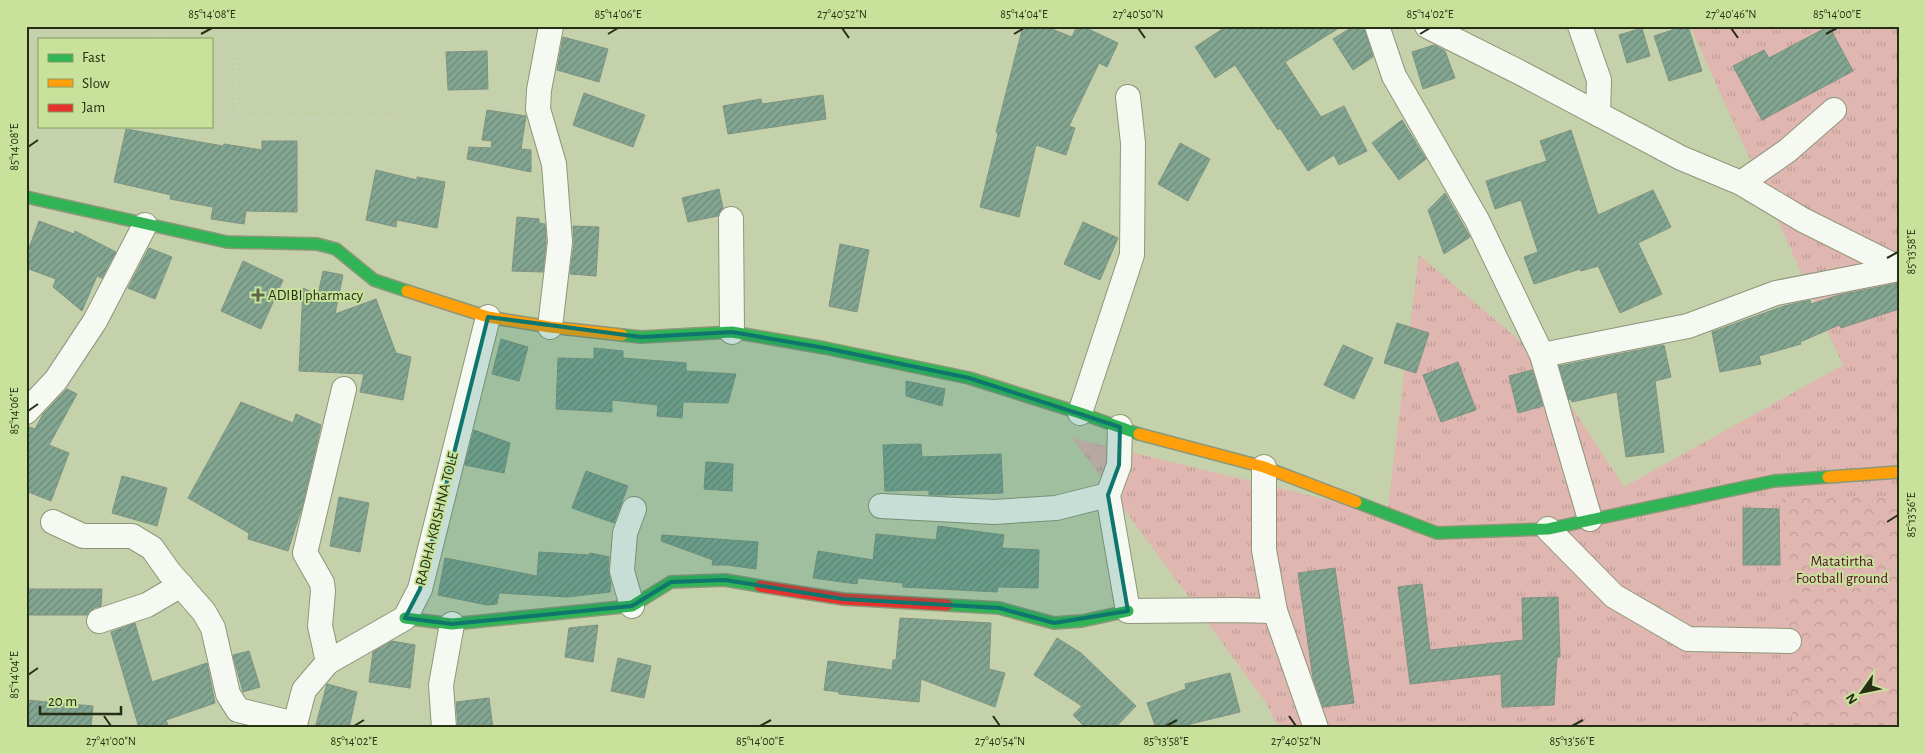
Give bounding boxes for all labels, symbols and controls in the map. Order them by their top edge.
text: 85°14'08"E [188,8,236,20]
text: 85°14'06"E [594,8,642,20]
text: 27°40'52"N [817,8,867,20]
text: 85°14'04"E [1000,8,1048,20]
text: 27°40'50"N [1113,8,1164,20]
text: 85°14'02"E [1406,8,1454,20]
text: 27°40'46"N [1705,8,1757,20]
text: 85°14'00"E [1813,8,1861,20]
legend [38,38,212,128]
text: Fast [82,50,106,65]
text: Slow [82,76,110,91]
text: Jam [82,100,105,115]
text: 85°14'08"E [8,123,20,171]
text: 85°13'58"E [1905,229,1917,275]
place label: ADIBI pharmacy [268,288,364,303]
marker: ADIBI pharmacy [252,289,264,301]
text: 85°14'06"E [8,387,20,435]
street label: RADHA KRISHNA TOLE [413,451,461,587]
text: 85°13'56"E [1905,492,1917,538]
park label: Matatirtha Football ground [1796,554,1888,586]
text: 85°14'04"E [8,651,20,699]
north arrow [1838,666,1888,716]
scale bar [40,684,121,716]
text: N [1843,691,1860,706]
text: 20 m [48,694,77,709]
text: 27°41'00"N [86,735,136,747]
text: 85°14'02"E [330,735,378,747]
text: 85°14'00"E [736,735,784,747]
text: 27°40'54"N [975,735,1025,747]
text: 85°13'58"E [1143,735,1189,747]
text: 27°40'52"N [1271,735,1321,747]
text: 85°13'56"E [1549,735,1595,747]

